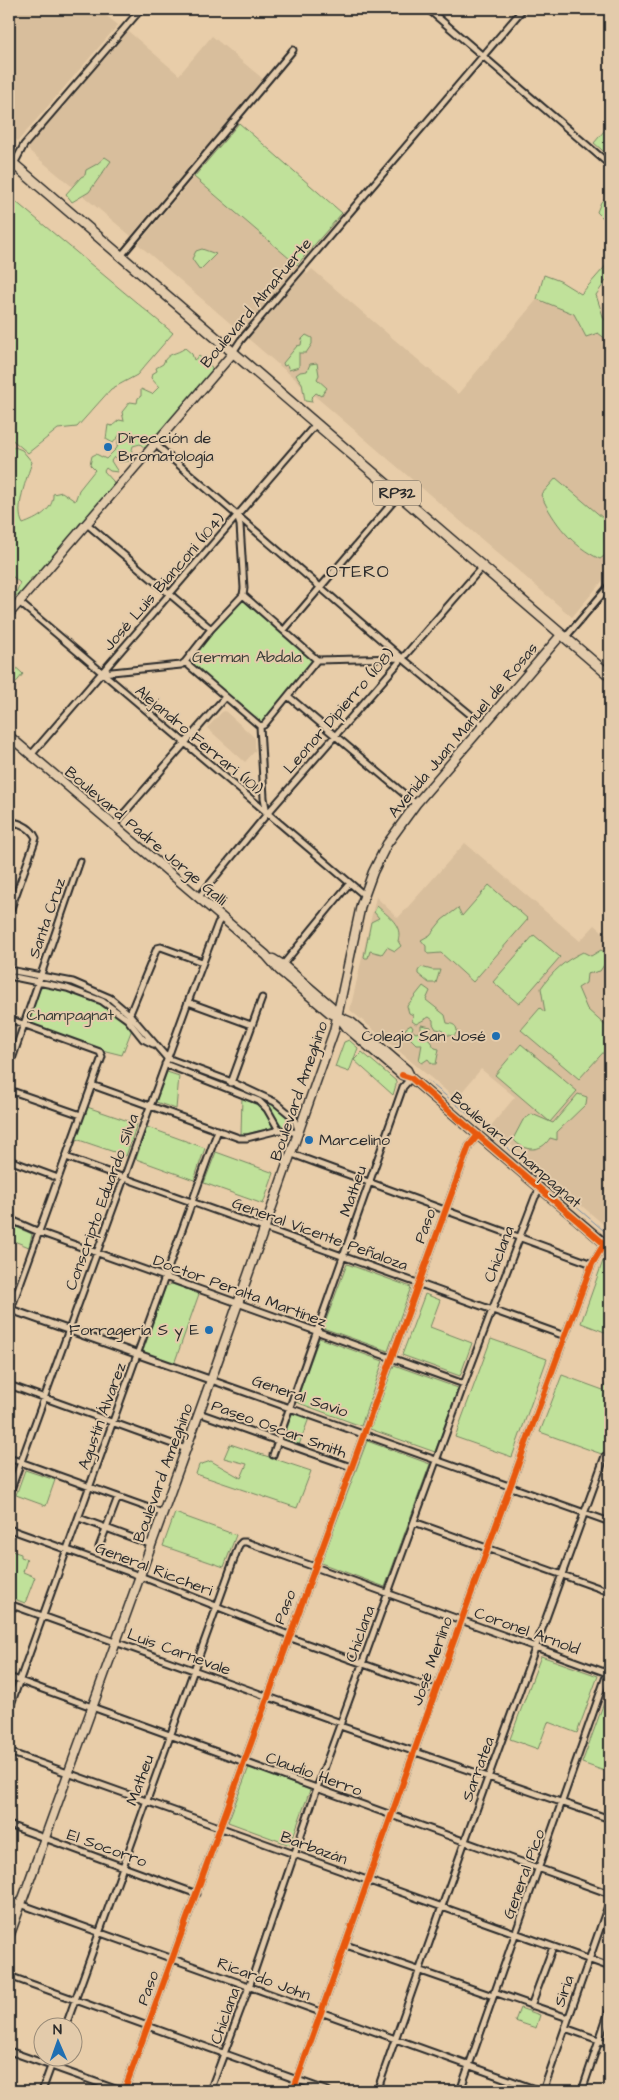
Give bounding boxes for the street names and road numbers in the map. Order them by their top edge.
street label: Boulevard Almafuerte [195,233,317,373]
road number: RP32 [373,480,421,506]
street label: José Luis Bianconi (104) [98,508,230,656]
street label: Avenida Juan Manuel de Rosas [383,638,543,822]
street label: Leonor Dipierro (108) [278,643,400,778]
street label: Alejandro Ferrari (101) [130,680,268,800]
street label: Boulevard Padre Jorge Galli [59,761,233,912]
street label: Santa Cruz [23,875,71,961]
street label: Boulevard Ameghino [265,1018,334,1164]
street label: Boulevard Champagnat [445,1087,587,1214]
street label: Conscripto Eduardo Silva [60,1111,144,1293]
street label: Matheu [334,1163,372,1219]
street label: General Vicente Peñaloza [229,1192,411,1276]
street label: Paso [409,1206,441,1246]
street label: Chiclana [478,1223,520,1285]
street label: Doctor Peralta Martínez [150,1249,330,1333]
street label: Agustín Álvarez [72,1359,133,1473]
street label: General Savio [249,1369,351,1423]
street label: Paseo Oscar Smith [208,1394,350,1464]
street label: Boulevard Ameghino [128,1400,199,1546]
street label: General Riccheri [92,1536,216,1602]
street label: Paso [268,1587,302,1627]
street label: Coronel Arnold [471,1602,583,1660]
street label: Chiclana [340,1603,380,1665]
street label: José Merlino [406,1613,458,1709]
street label: Luis Carnevale [124,1623,234,1681]
street label: Sarratea [456,1734,500,1804]
street label: Claudio Herro [263,1746,365,1802]
street label: Matheu [121,1752,159,1808]
street label: El Socorro [64,1823,150,1873]
street label: Barbazán [278,1826,350,1870]
street label: General Pico [498,1826,550,1922]
street label: Ricardo John [214,1952,314,2006]
street label: Paso [132,1968,164,2008]
street label: Siria [548,1972,580,2010]
street label: Chiclana [205,1985,245,2047]

